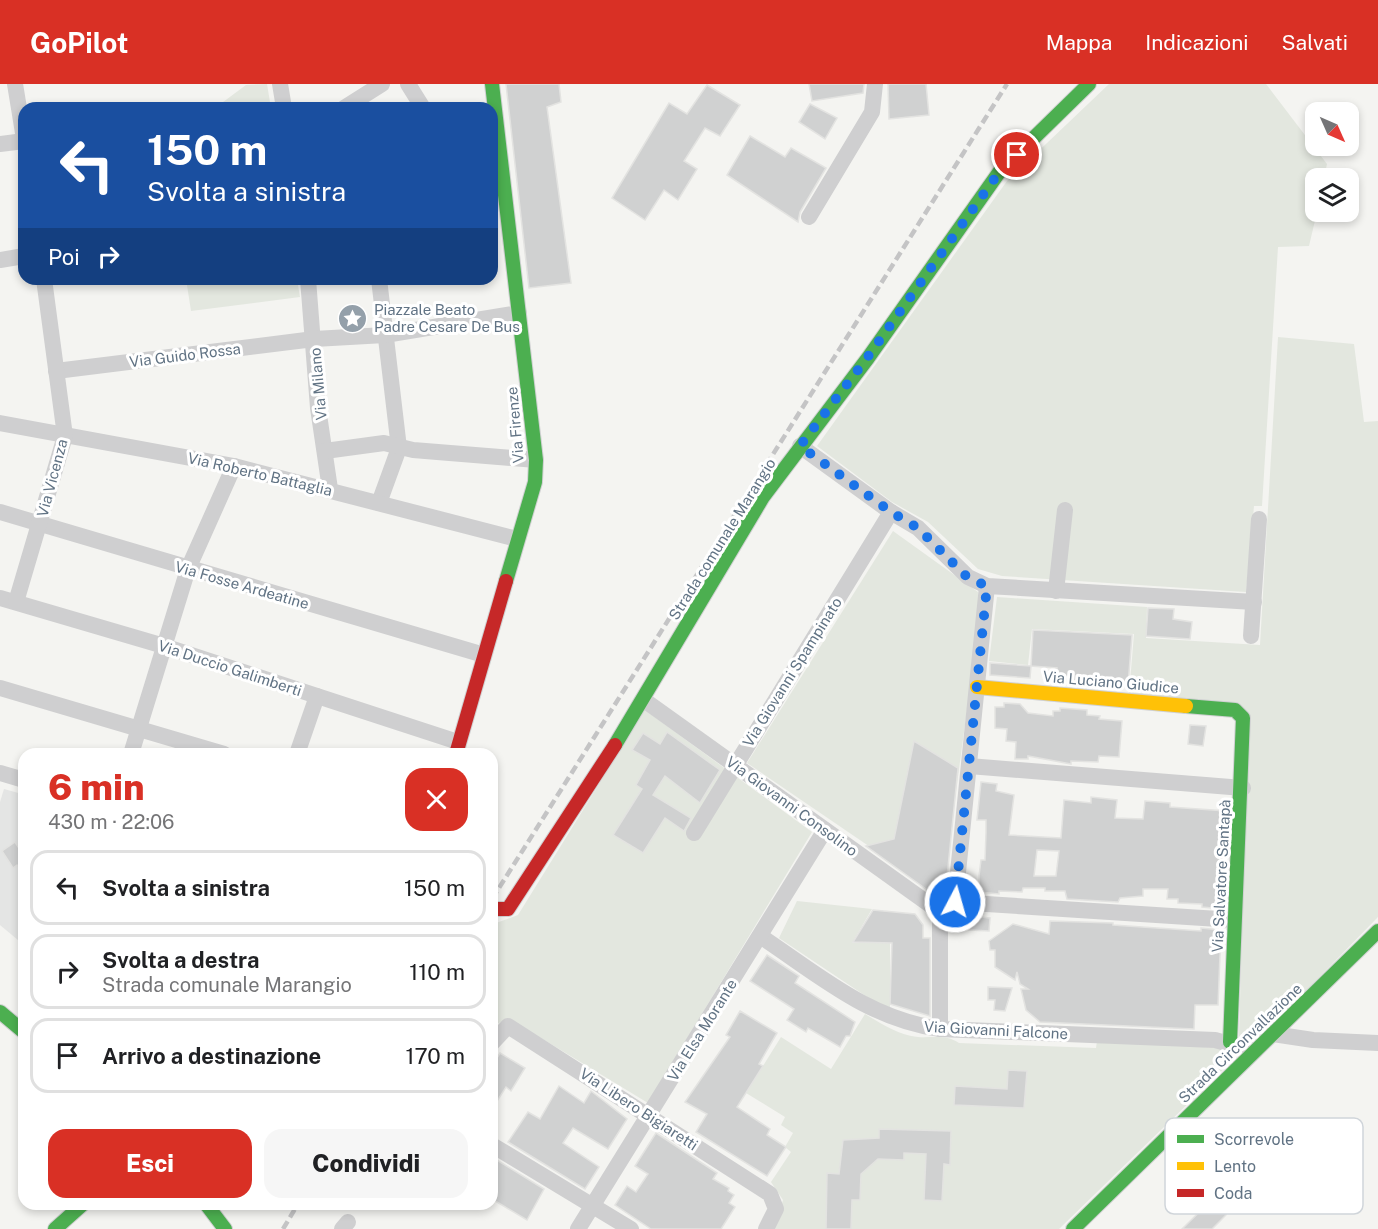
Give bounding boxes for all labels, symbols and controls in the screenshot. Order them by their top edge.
text: GoPilot [30,26,129,59]
text: Mappa [1046,30,1112,55]
text: Indicazioni [1145,30,1249,55]
text: Salvati [1282,30,1348,55]
north arrow [1305,102,1359,156]
map controls [1305,102,1359,222]
text: 150 m [147,125,267,174]
icon: left [48,126,126,204]
pin [991,129,1042,180]
icon: arrive [1000,138,1033,171]
button: layers [1305,168,1359,222]
text: Svolta a sinistra [147,175,346,207]
icon: right [92,240,125,273]
text: Poi [48,244,80,270]
place label: Piazzale Beato Padre Cesare De Bus [374,301,520,335]
place icon: Piazzale Beato Padre Cesare De Bus [337,302,369,334]
street label: Via Guido Rossa [128,340,242,370]
street label: Via Milano [306,347,330,421]
street label: Via Firenze [503,386,527,464]
street label: Via Vicenza [33,437,71,519]
street label: Via Roberto Battaglia [186,449,334,499]
street label: Strada comunale Marangio [665,455,779,623]
street label: Via Fosse Ardeatine [173,558,311,612]
street label: Via Giovanni Spampinato [739,594,845,750]
street label: Via Duccio Galimberti [156,637,304,699]
street label: Via Luciano Giudice [1042,668,1180,696]
street label: Via Giovanni Consolino [723,753,861,859]
text: 6 min [48,766,145,808]
button: close [405,768,468,831]
street label: Via Salvatore Santapà [1208,799,1234,953]
text: 430 m · 22:06 [48,810,175,834]
position arrow [923,870,987,934]
icon: left [51,871,84,904]
text: Svolta a sinistra [102,875,270,901]
text: 150 m [404,875,465,901]
text: Svolta a destra [102,947,259,973]
icon: right [51,955,84,988]
text: 110 m [409,959,465,985]
text: Strada comunale Marangio [102,973,352,997]
street label: Via Elsa Morante [664,976,740,1084]
street label: Strada Circonvallazione [1175,980,1305,1106]
street label: Via Giovanni Falcone [924,1018,1068,1042]
icon: arrive [51,1039,84,1072]
text: Arrivo a destinazione [102,1043,321,1069]
text: 170 m [405,1043,465,1069]
street label: Via Libero Bigiaretti [577,1065,701,1153]
legend [1165,1118,1363,1214]
button: Esci [48,1129,252,1198]
button: Condividi [264,1129,468,1198]
text: Scorrevole [1214,1130,1294,1149]
text: Lento [1214,1157,1256,1176]
text: Coda [1214,1184,1252,1203]

